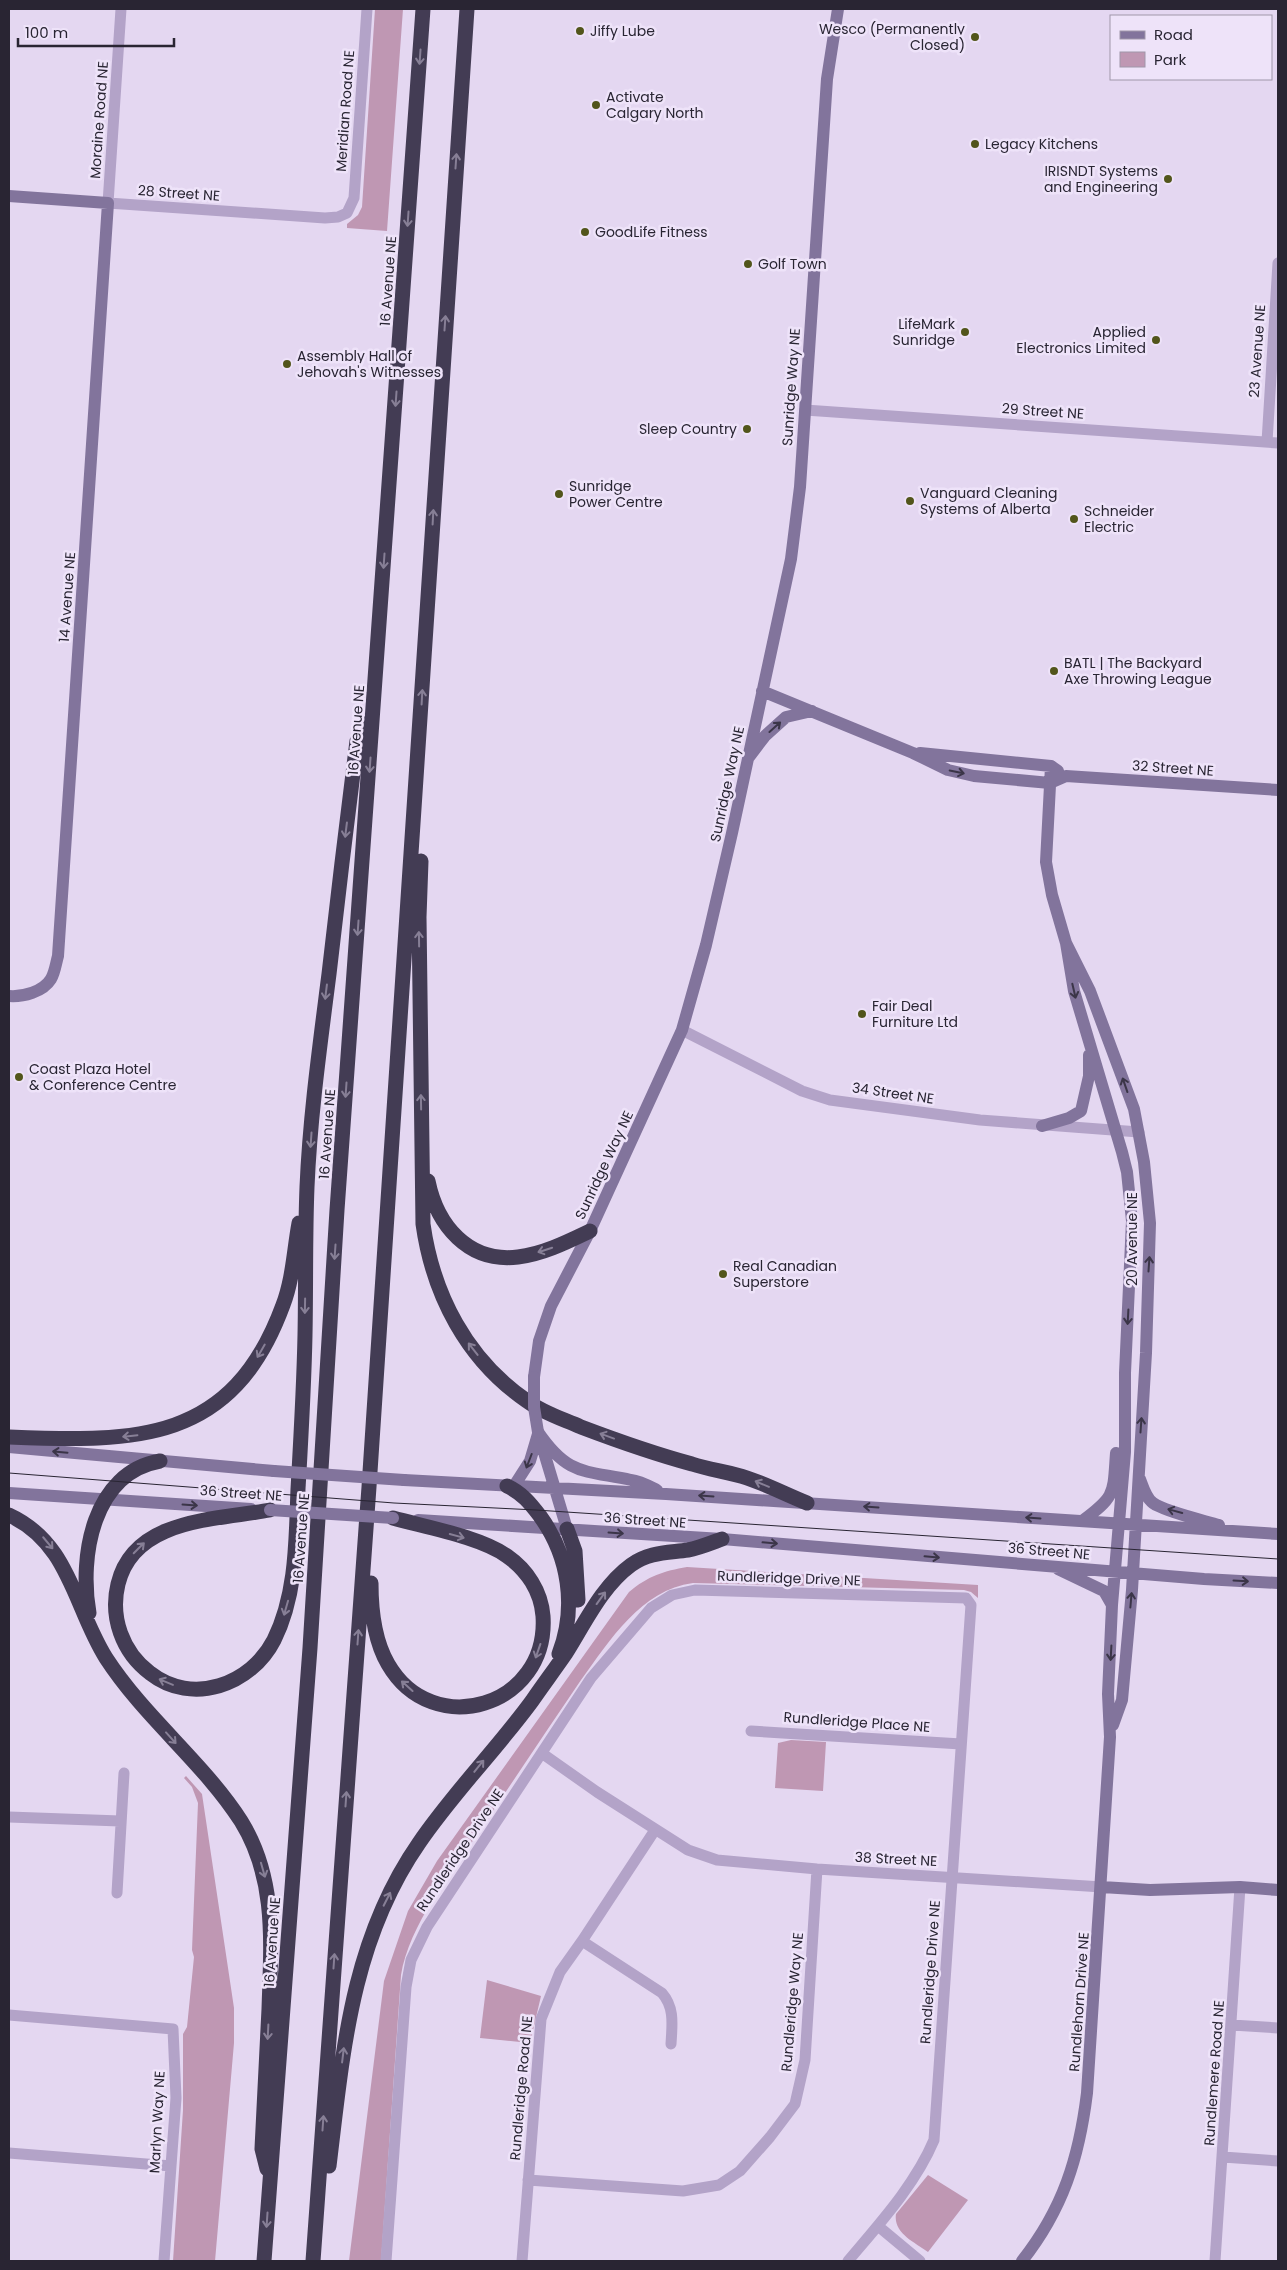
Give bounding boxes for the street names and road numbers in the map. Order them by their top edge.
street label: Meridian Road NE [331,50,359,172]
street label: Moraine Road NE [85,61,113,179]
street label: 28 Street NE [137,180,221,206]
street label: 16 Avenue NE [375,235,401,327]
street label: 23 Avenue NE [1244,304,1270,398]
street label: Sunridge Way NE [777,327,805,447]
street label: 29 Street NE [1001,398,1085,424]
street label: 14 Avenue NE [54,551,80,643]
street label: 16 Avenue NE [343,684,369,776]
street label: Sunridge Way NE [705,724,749,844]
street label: 32 Street NE [1132,755,1214,781]
street label: 34 Street NE [851,1077,935,1109]
street label: 16 Avenue NE [314,1088,340,1180]
street label: Sunridge Way NE [570,1107,638,1223]
street label: 20 Avenue NE [1122,1192,1142,1286]
street label: 36 Street NE [199,1480,283,1506]
street label: 16 Avenue NE [288,1492,314,1584]
street label: 36 Street NE [603,1507,687,1533]
street label: 36 Street NE [1007,1537,1091,1565]
street label: Rundleridge Drive NE [717,1565,861,1591]
street label: Rundleridge Place NE [783,1707,931,1737]
street label: Rundleridge Drive NE [411,1785,509,1915]
street label: 38 Street NE [854,1847,938,1871]
street label: 16 Avenue NE [259,1896,285,1988]
street label: Rundleridge Drive NE [915,1900,945,2044]
street label: Rundleridge Way NE [776,1931,808,2073]
street label: Rundlehorn Drive NE [1064,1932,1094,2072]
street label: Rundlemere Road NE [1199,2000,1229,2146]
street label: Rundleridge Road NE [505,2015,537,2161]
street label: Marlyn Way NE [144,2070,170,2174]

